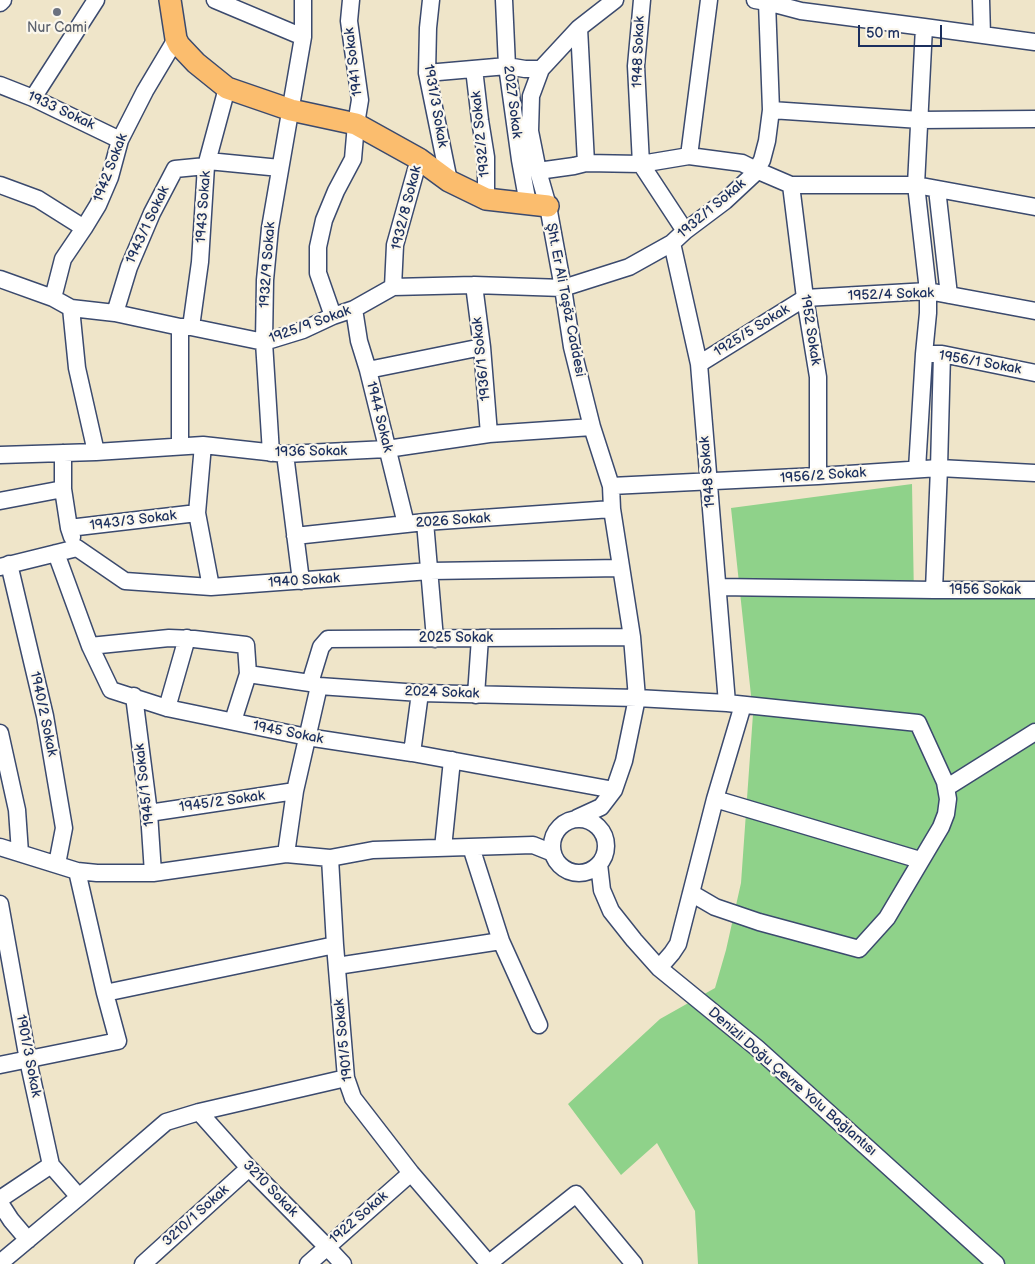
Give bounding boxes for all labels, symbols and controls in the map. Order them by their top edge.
marker: Nur Cami [51,6,63,18]
scale bar [860,15,944,47]
street label: 1948 Sokak [629,16,649,88]
place label: Nur Cami [27,20,87,36]
text: 50 m [866,24,900,43]
street label: 1941 Sokak [341,27,367,97]
street label: 1931/3 Sokak [419,63,451,149]
street label: 2027 Sokak [499,65,525,139]
street label: 1933 Sokak [25,88,97,134]
street label: 1932/2 Sokak [468,90,494,178]
street label: 1942 Sokak [90,131,132,205]
street label: 1932/8 Sokak [388,164,426,252]
street label: 1943 Sokak [193,170,215,244]
street label: 1932/1 Sokak [675,176,749,242]
street label: 1943/1 Sokak [123,183,173,267]
street label: 1932/9 Sokak [257,221,279,309]
street label: Şht. Er Ali Taşöz Caddesi [542,222,588,378]
street label: 1952/4 Sokak [848,285,934,305]
street label: 1952 Sokak [796,293,824,367]
street label: 1925/5 Sokak [711,301,793,361]
street label: 1925/9 Sokak [267,302,353,348]
street label: 1936/1 Sokak [469,316,495,402]
street label: 1956/1 Sokak [937,347,1023,379]
street label: 1944 Sokak [362,380,396,454]
street label: 1948 Sokak [697,435,719,509]
street label: 1936 Sokak [275,443,347,461]
street label: 1956/2 Sokak [779,465,867,487]
street label: 1943/3 Sokak [89,507,177,535]
street label: 2026 Sokak [415,510,491,532]
street label: 1940 Sokak [268,570,340,592]
street label: 1956 Sokak [949,582,1021,598]
street label: 2025 Sokak [419,630,493,646]
street label: 1940/2 Sokak [26,670,60,758]
street label: 2024 Sokak [404,683,480,703]
street label: 1945 Sokak [251,718,325,748]
street label: 1945/1 Sokak [132,743,158,827]
street label: 1945/2 Sokak [178,788,266,816]
street label: 1901/5 Sokak [331,998,357,1082]
street label: Denizli Doğu Çevre Yolu Bağlantısı [704,1004,880,1160]
street label: 1901/3 Sokak [12,1013,44,1099]
street label: 3210 Sokak [239,1157,301,1221]
street label: 3210/1 Sokak [159,1182,233,1250]
street label: 1922 Sokak [326,1188,392,1248]

